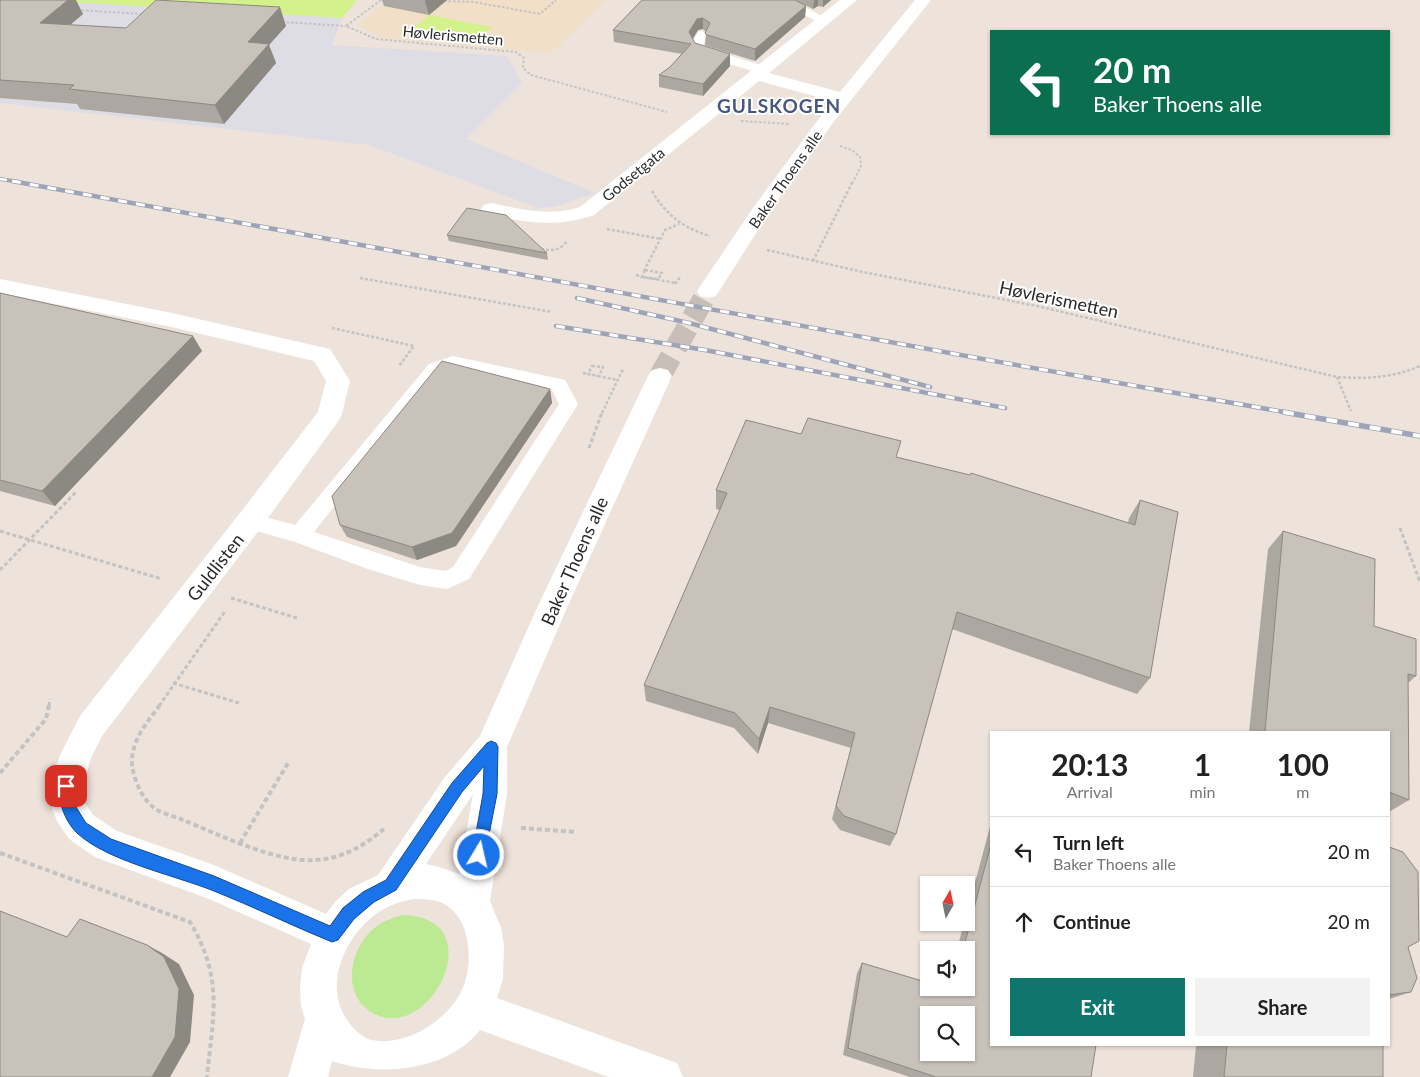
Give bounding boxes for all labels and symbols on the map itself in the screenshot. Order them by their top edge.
street label: Høvlerismetten [402,22,504,48]
district label: GULSKOGEN [717,94,841,117]
street label: Baker Thoens alle [745,127,826,231]
street label: Godsetgata [598,143,668,205]
street label: Høvlerismetten [997,276,1121,322]
street label: Baker Thoens alle [536,493,612,629]
street label: Guldlisten [182,529,248,605]
pin [45,765,87,807]
position arrow [452,828,504,880]
north arrow [920,876,975,931]

